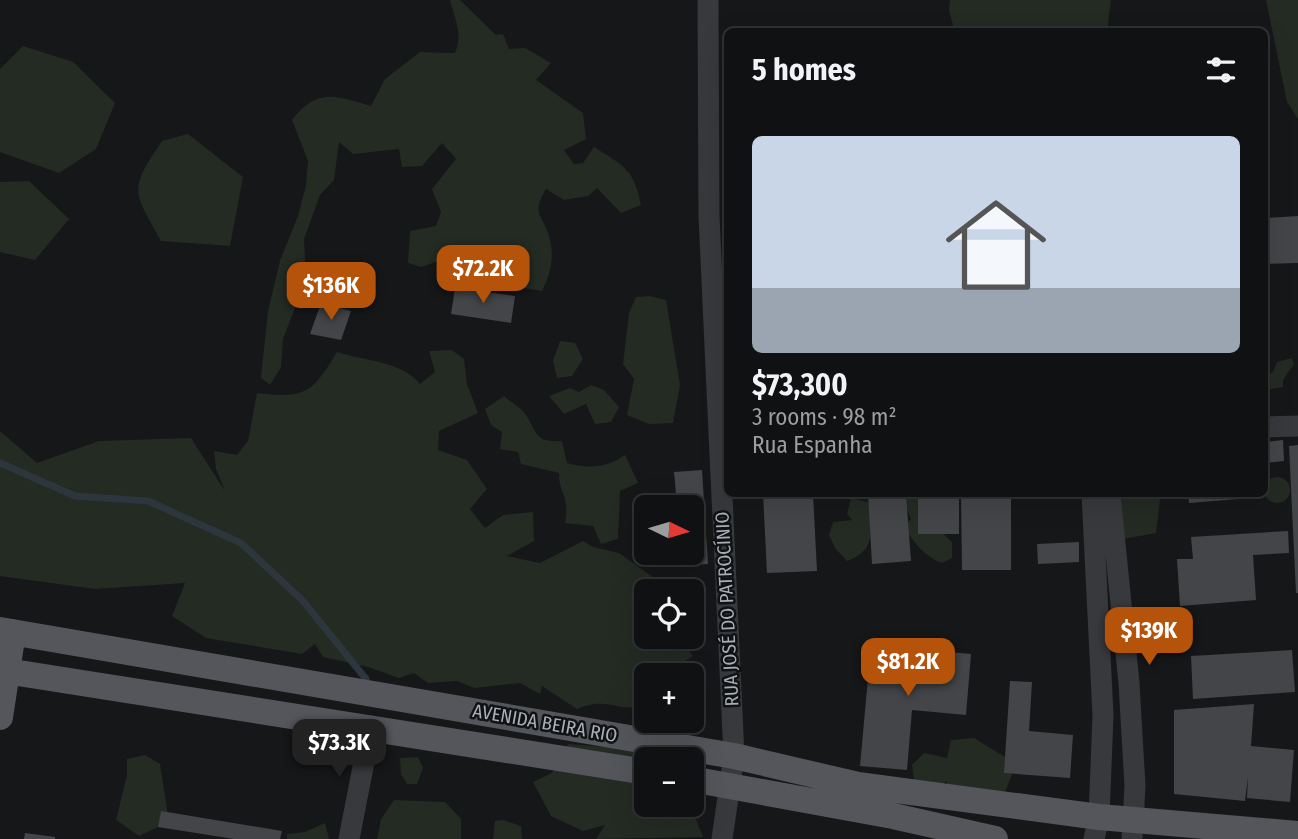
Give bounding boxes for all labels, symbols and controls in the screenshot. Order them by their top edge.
icon: filters [1202,51,1240,89]
text: 5 homes [752,52,856,88]
icon: home [933,182,1059,308]
pin: $72.2K [426,246,540,305]
text: $72.2K [453,254,513,282]
pin: $136K [282,262,380,322]
text: $136K [303,271,359,299]
text: $73,300 [752,367,848,403]
text: 3 rooms · 98 m² [752,403,897,431]
text: Rua Espanha [752,431,873,459]
north arrow [634,495,704,565]
map controls [634,495,704,817]
street label: RUA JOSÉ DO PATROCÍNIO [710,511,744,707]
button: locate [634,579,704,649]
pin: $139K [1100,608,1198,667]
text: $139K [1121,616,1177,644]
pin: $81.2K [851,638,965,698]
text: $81.2K [877,647,939,675]
button: + [634,663,704,733]
street label: AVENIDA BEIRA RIO [471,699,619,747]
pin: $73.3K [282,720,396,779]
text: $73.3K [308,728,370,756]
button: − [634,747,704,817]

